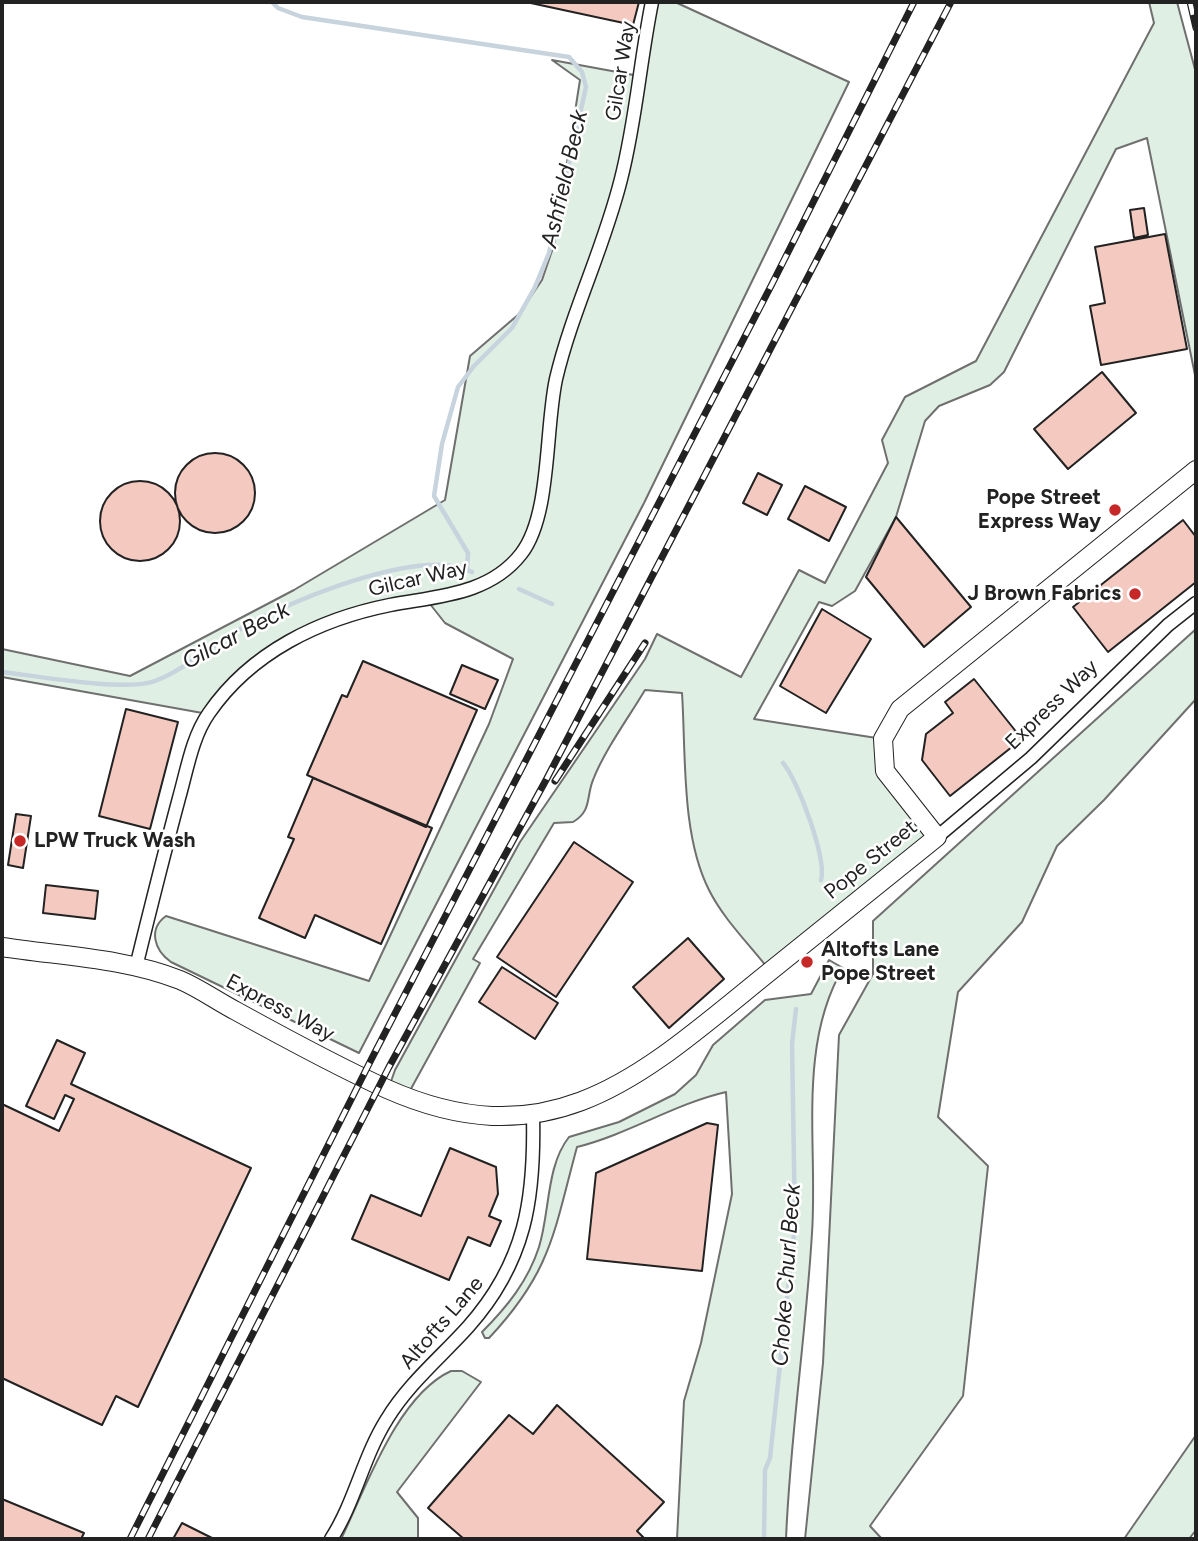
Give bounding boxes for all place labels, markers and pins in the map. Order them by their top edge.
place label: Pope Street Express Way [978,485,1101,535]
marker: Pope Street Express Way [1107,502,1123,518]
place label: J Brown Fabrics [968,581,1121,607]
marker: J Brown Fabrics [1127,586,1143,602]
place label: LPW Truck Wash [34,828,195,854]
marker: LPW Truck Wash [12,833,28,849]
place label: Altofts Lane Pope Street [821,937,939,987]
marker: Altofts Lane Pope Street [799,954,815,970]

